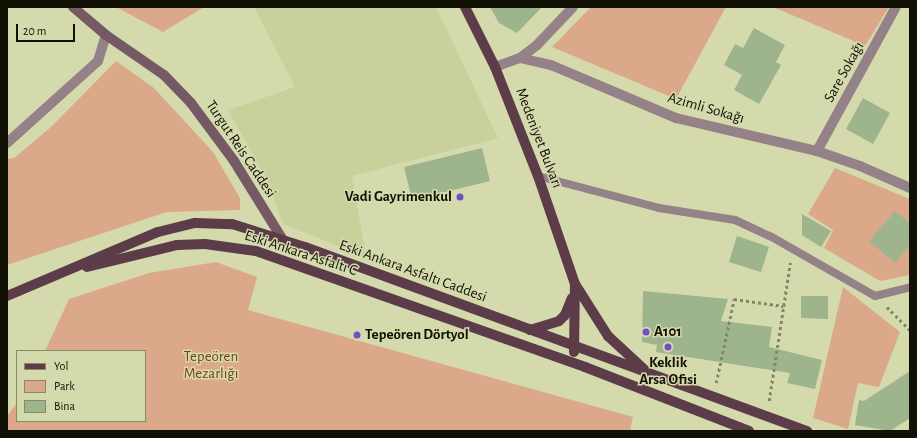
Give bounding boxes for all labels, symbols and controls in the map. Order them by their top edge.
scale bar [18,16,77,42]
text: 20 m [23,25,46,37]
street label: Sare Sokağı [820,39,868,105]
street label: Medeniyet Bulvarı [512,85,566,191]
street label: Azimli Sokağı [666,88,746,128]
street label: Turgut Reis Caddesi [202,97,280,201]
place label: Vadi Gayrimenkul [345,188,452,206]
marker: Vadi Gayrimenkul [455,192,465,202]
street label: Eski Ankara Asfaltı C [242,226,360,280]
street label: Eski Ankara Asfaltı Caddesi [337,236,489,306]
place label: A101 [654,323,682,341]
place label: Tepeören Dörtyol [365,326,469,344]
marker: A101 [641,327,651,337]
marker: Tepeören Dörtyol [352,330,362,340]
marker: Keklik Arsa Ofisi [663,342,673,352]
park label: Tepeören Mezarlığı [184,347,238,382]
legend [16,350,146,422]
place label: Keklik Arsa Ofisi [639,353,697,388]
text: Yol [54,360,68,372]
text: Park [54,380,75,392]
text: Bina [54,400,75,412]

